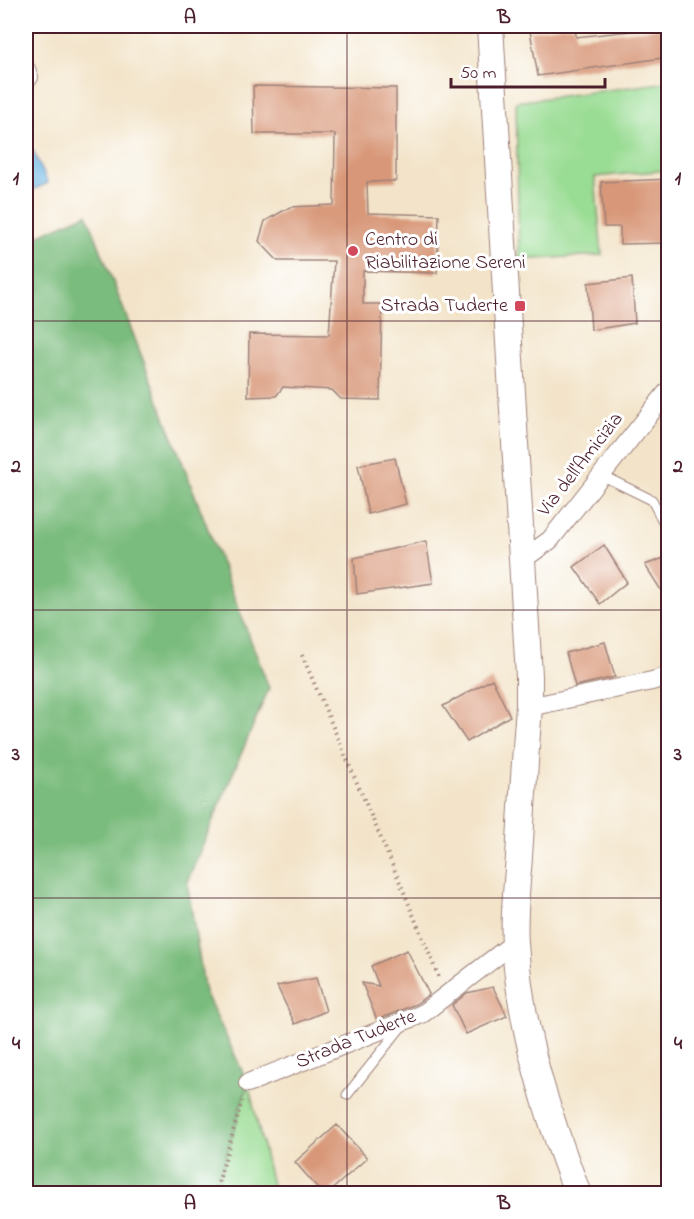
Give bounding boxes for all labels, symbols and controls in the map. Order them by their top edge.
text: A [184,4,196,33]
text: B [496,4,511,33]
scale bar [451,51,606,89]
text: 50 m [460,61,497,87]
text: 1 [13,165,20,194]
text: 1 [675,165,682,194]
place label: Centro di Riabilitazione Sereni [365,226,526,278]
marker: Centro di Riabilitazione Sereni [346,244,360,258]
place label: Strada Tuderte [381,292,508,321]
marker: Strada Tuderte [513,299,527,313]
street label: Via dell'Amicizia [530,407,631,524]
text: 2 [10,453,21,482]
text: 2 [672,453,683,482]
text: 3 [11,741,20,770]
text: 3 [673,741,682,770]
street label: Strada Tuderte [292,1003,420,1077]
text: 4 [12,1030,21,1059]
text: 4 [674,1030,683,1059]
text: A [184,1190,196,1219]
text: B [496,1190,511,1219]

